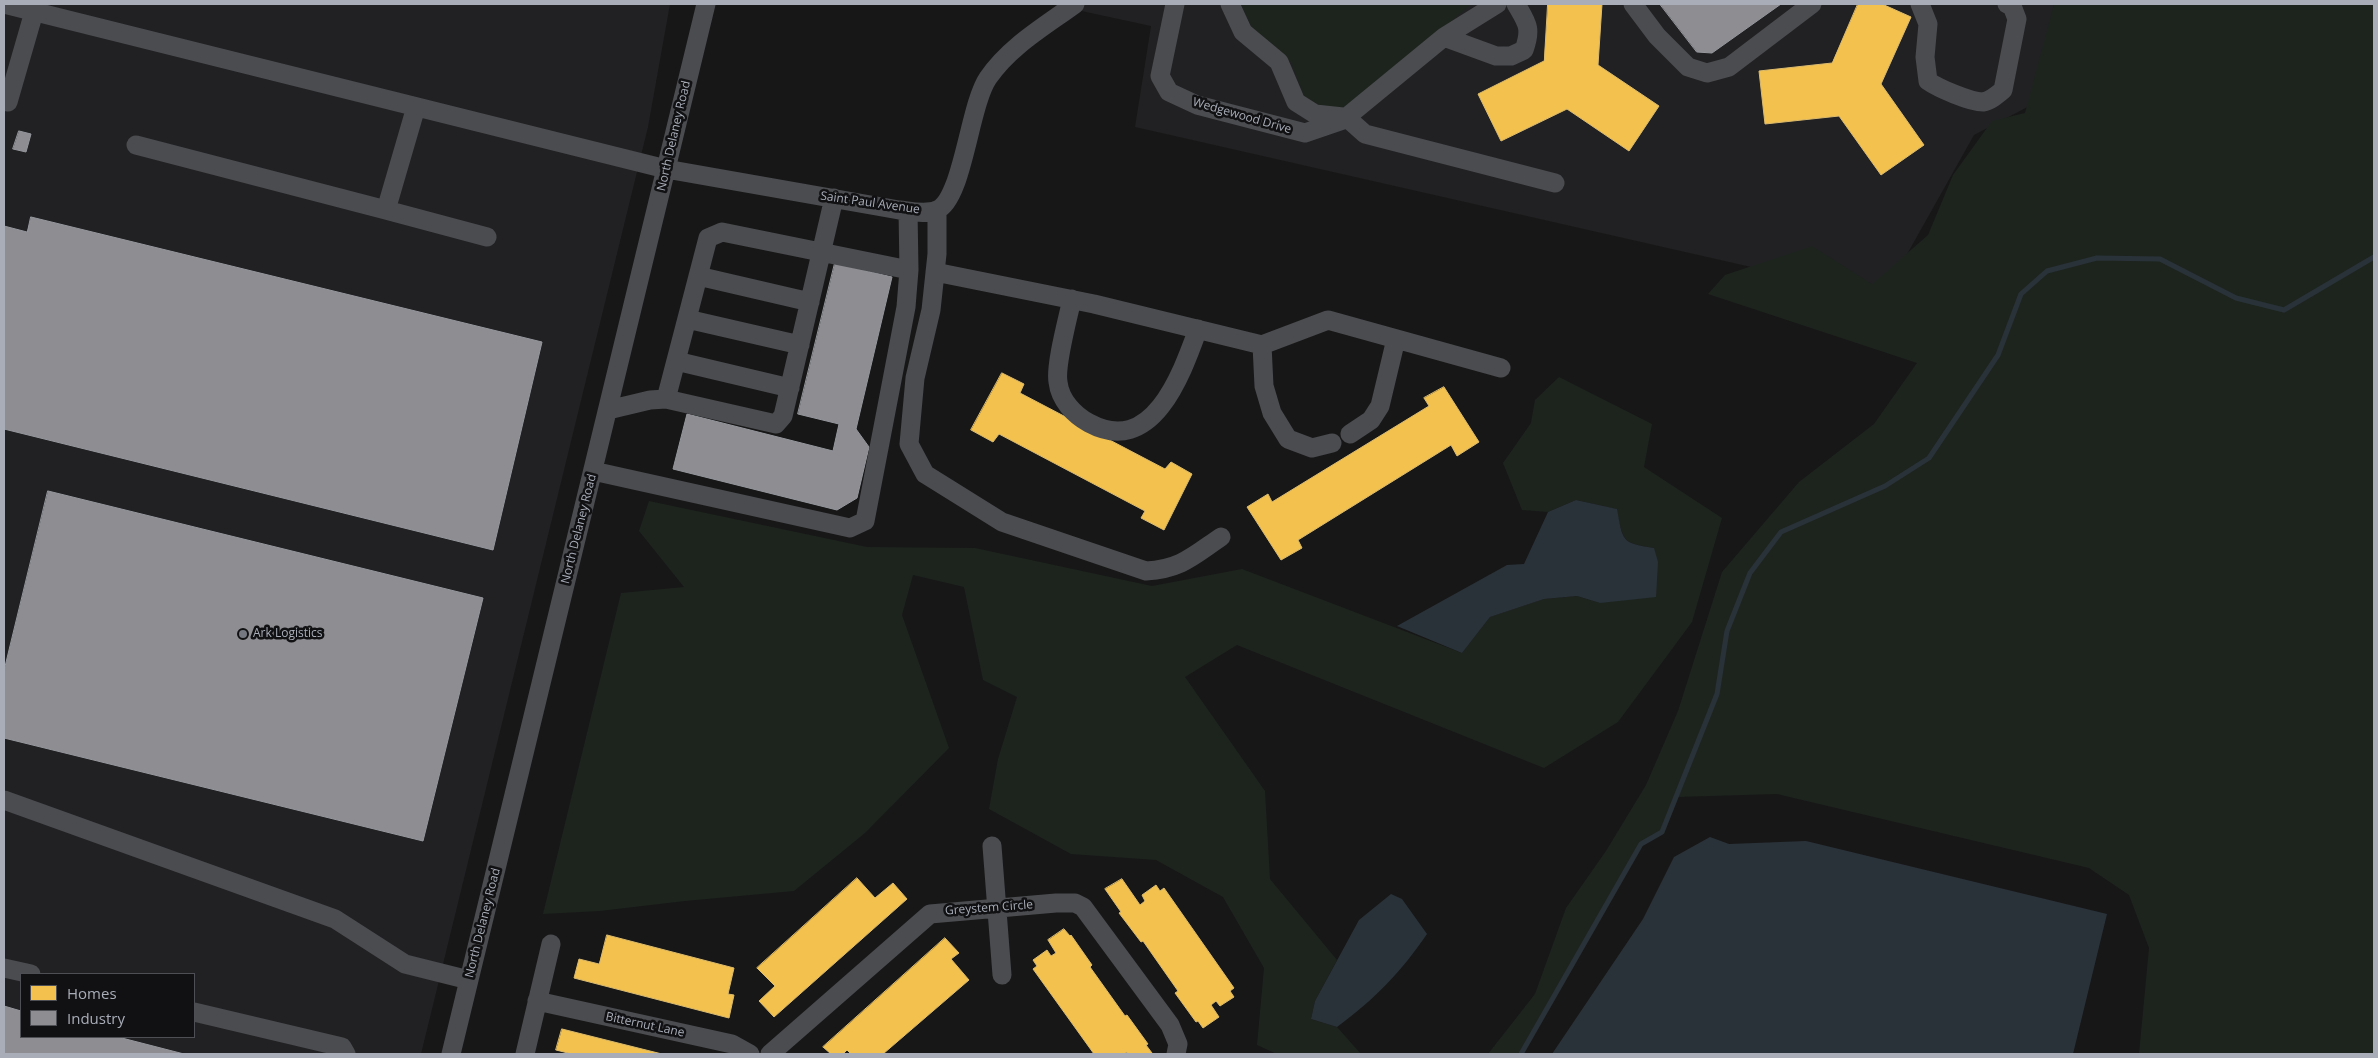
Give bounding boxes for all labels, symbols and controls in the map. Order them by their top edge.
street label: North Delaney Road [654,79,694,193]
street label: Wedgewood Drive [1191,95,1293,137]
street label: Saint Paul Avenue [819,189,921,217]
street label: North Delaney Road [558,472,600,586]
place label: Ark Logistics [253,627,322,641]
marker: Ark Logistics [237,628,249,640]
street label: North Delaney Road [462,866,504,980]
street label: Greystem Circle [944,898,1034,918]
legend [20,973,195,1038]
text: Homes [67,983,117,1003]
text: Industry [67,1008,125,1028]
street label: Bitternut Lane [604,1010,686,1040]

